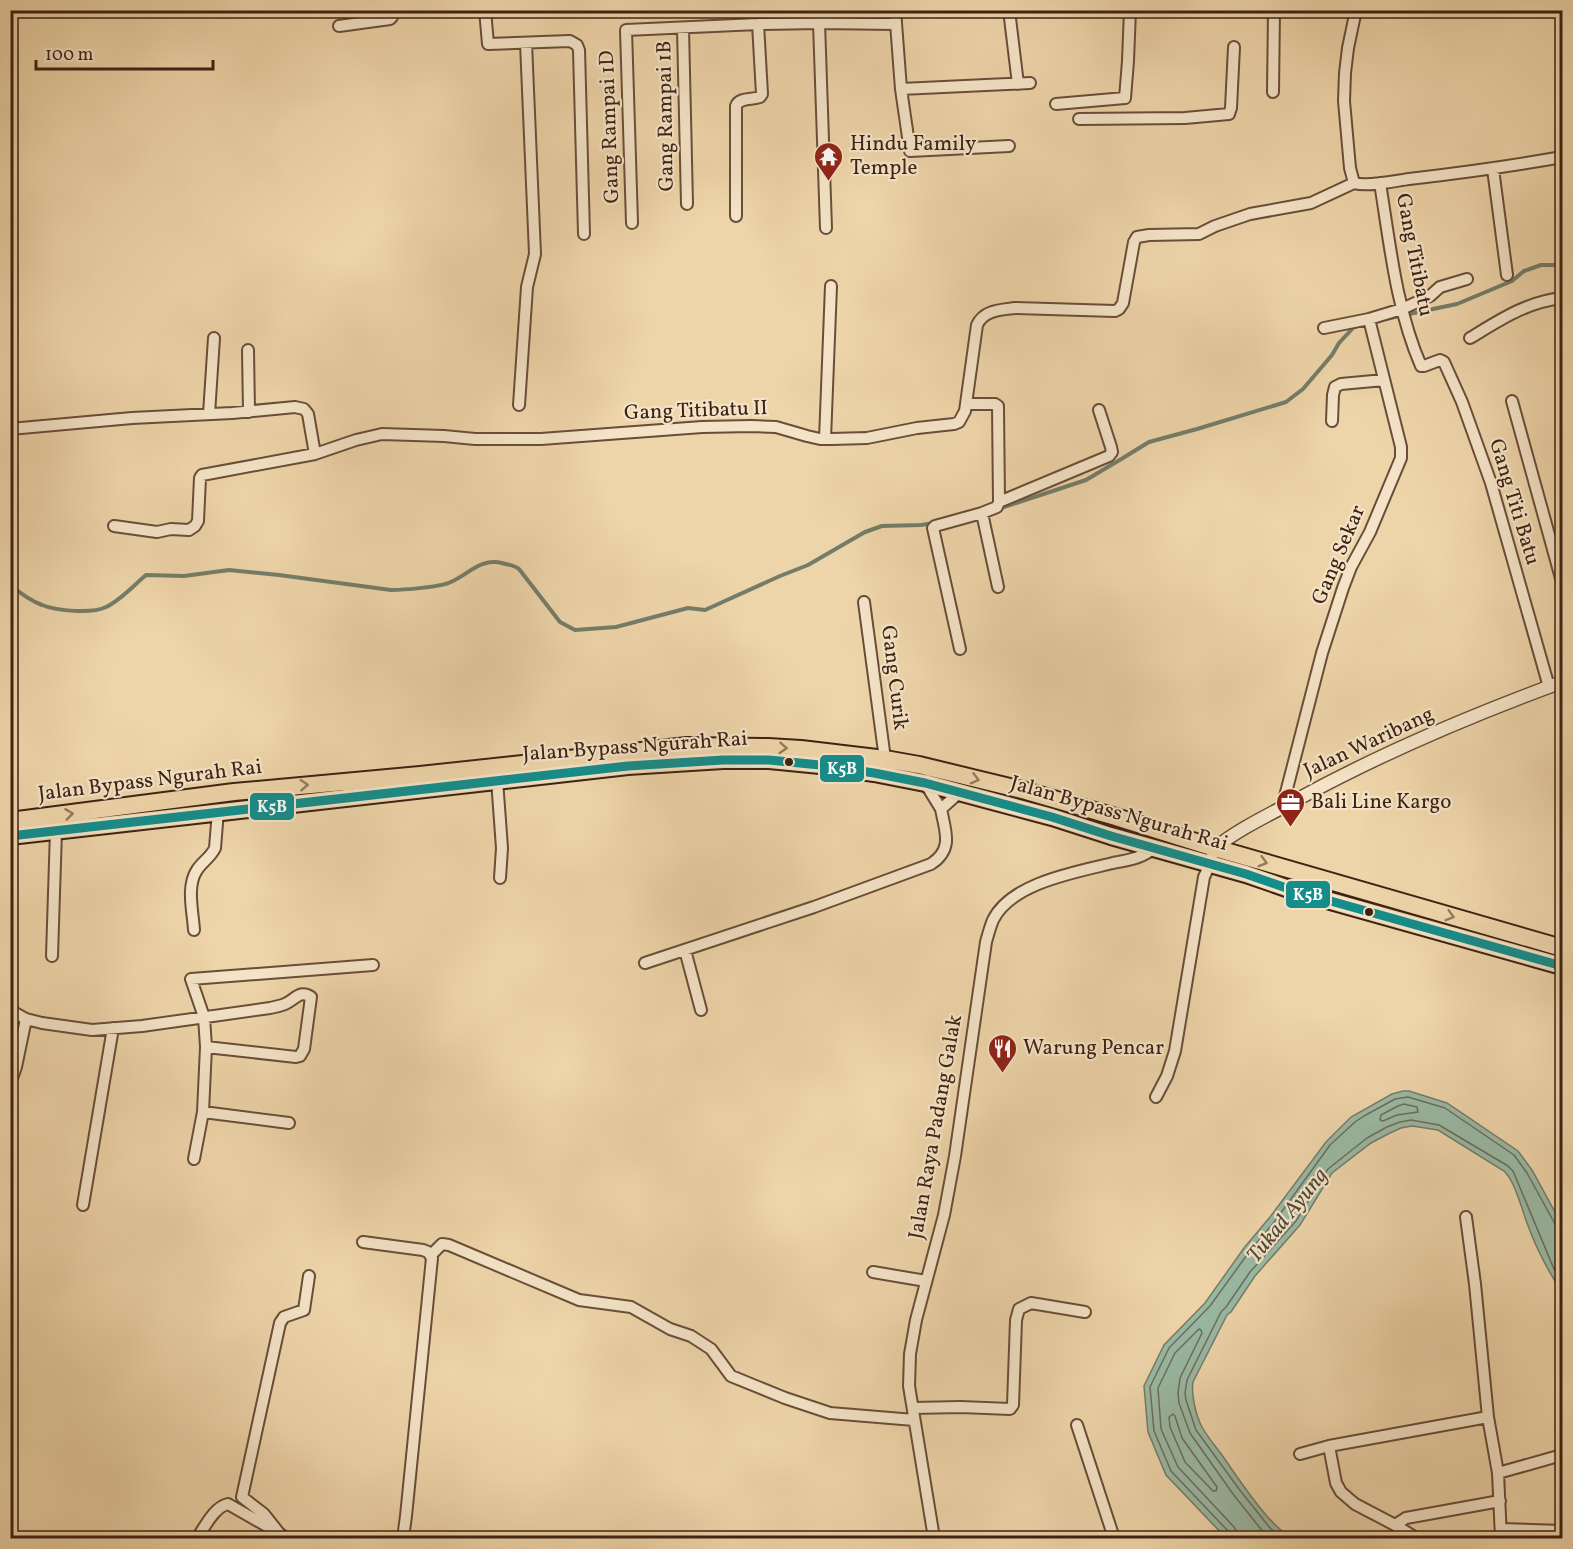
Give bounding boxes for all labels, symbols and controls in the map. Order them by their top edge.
scale bar [36,33,213,71]
street label: Gang Rampai 1B [650,40,682,192]
text: 100 m [45,43,94,68]
street label: Gang Rampai 1D [593,50,627,204]
place label: Hindu Family Temple [850,130,977,183]
temple icon: Hindu Family Temple [813,140,845,182]
street label: Gang Titibatu [1388,191,1440,319]
street label: Gang Titibatu II [624,394,768,428]
street label: Gang Titi Batu [1481,435,1547,569]
street label: Gang Sekar [1305,501,1373,609]
street label: Gang Curik [873,624,915,733]
street label: Jalan Waribang [1299,700,1439,786]
street label: Jalan Bypass Ngurah Rai [522,725,748,769]
one-way arrow [778,741,787,754]
street label: Jalan Bypass Ngurah Rai [36,753,264,809]
line badge: K5B [819,754,865,783]
unlabelled marker [783,756,795,768]
text: K5B [827,759,857,781]
street label: Jalan Bypass Ngurah Rai [1007,769,1231,859]
one-way arrow [970,772,980,785]
one-way arrow [299,779,308,792]
office icon: Bali Line Kargo [1274,786,1306,828]
place label: Bali Line Kargo [1311,788,1452,817]
line badge: K5B [249,792,295,821]
text: K5B [257,797,287,819]
one-way arrow [64,809,73,821]
one-way arrow [1257,855,1268,867]
line badge: K5B [1285,880,1331,909]
text: K5B [1293,885,1323,907]
unlabelled marker [1363,906,1375,918]
one-way arrow [1445,909,1455,921]
street label: Jalan Raya Padang Galak [902,1012,970,1242]
restaurant icon: Warung Pencar [986,1032,1018,1074]
place label: Warung Pencar [1023,1034,1164,1063]
water label: Tukad Ayung [1240,1162,1336,1270]

